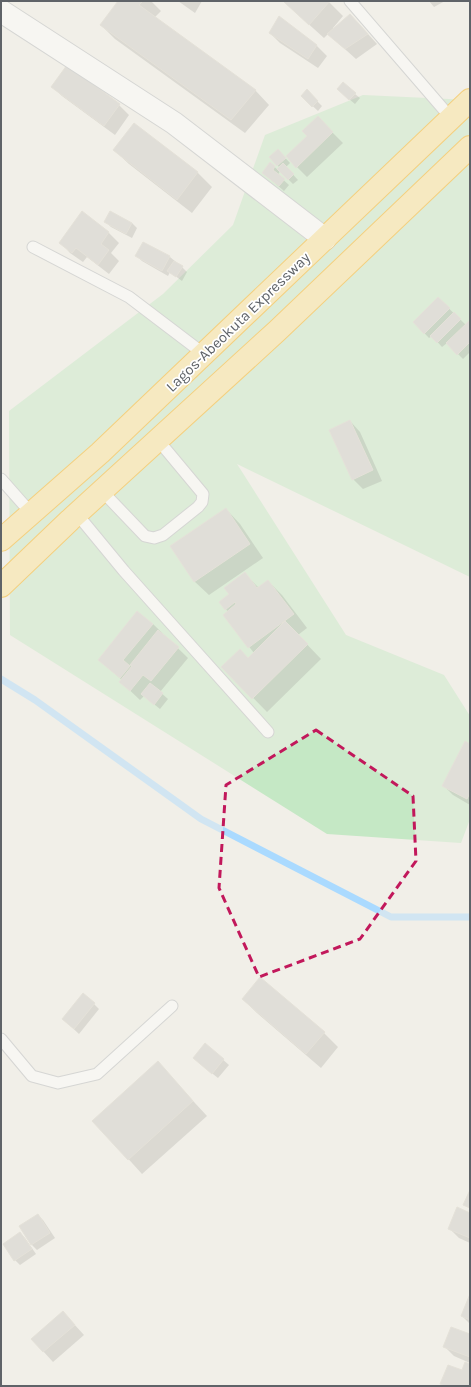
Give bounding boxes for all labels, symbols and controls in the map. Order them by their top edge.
street label: Lagos-Abeokuta Expressway [162,248,314,396]

